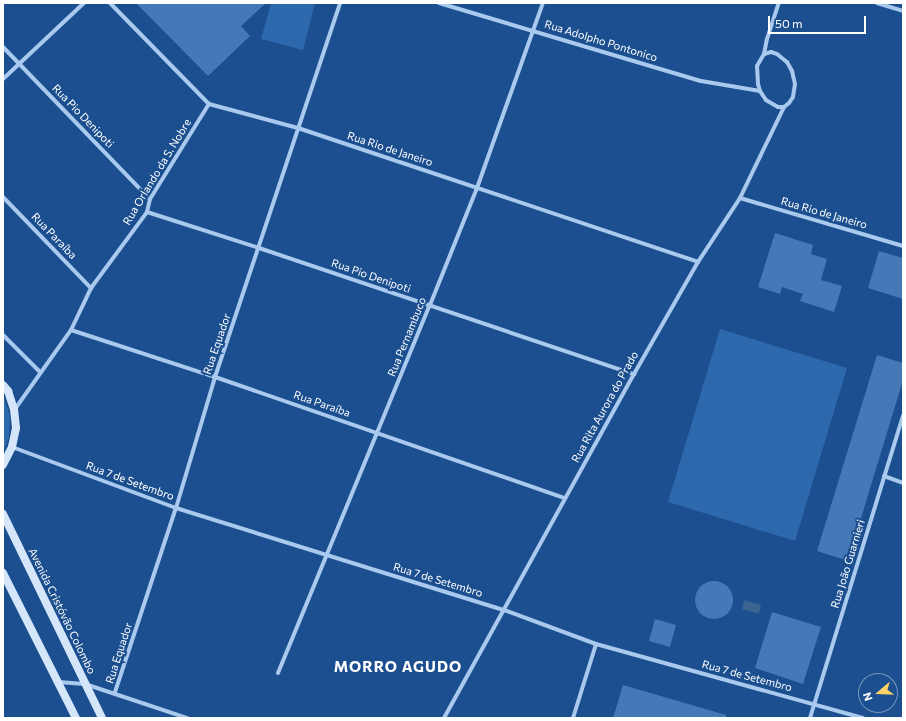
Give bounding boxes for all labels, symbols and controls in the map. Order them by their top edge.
scale bar [770,8,868,34]
text: 50 m [775,16,803,30]
street label: Rua Adolpho Pontonico [543,17,659,65]
street label: Rua Pio Denipoti [49,82,117,150]
street label: Rua Orlando da S. Nobre [120,117,194,227]
street label: Rua Rio de Janeiro [346,129,434,169]
street label: Rua Rio de Janeiro [779,194,869,232]
street label: Rua Paraíba [29,210,79,262]
street label: Rua Pio Denipoti [330,256,412,296]
street label: Rua Pernambuco [385,295,429,379]
street label: Rua Equador [200,312,234,376]
street label: Rua Rita Aurora do Prado [569,349,641,465]
street label: Rua Paraíba [292,388,352,420]
street label: Rua 7 de Setembro [84,459,176,503]
street label: Rua João Guarnieri [828,518,868,610]
street label: Avenida Cristóvão Colombo [26,546,98,676]
street label: Rua 7 de Setembro [392,560,484,600]
street label: Rua Equador [103,621,135,685]
district label: MORRO AGUDO [334,658,462,676]
street label: Rua 7 de Setembro [700,658,794,694]
north arrow [858,673,898,713]
text: N [860,691,875,703]

